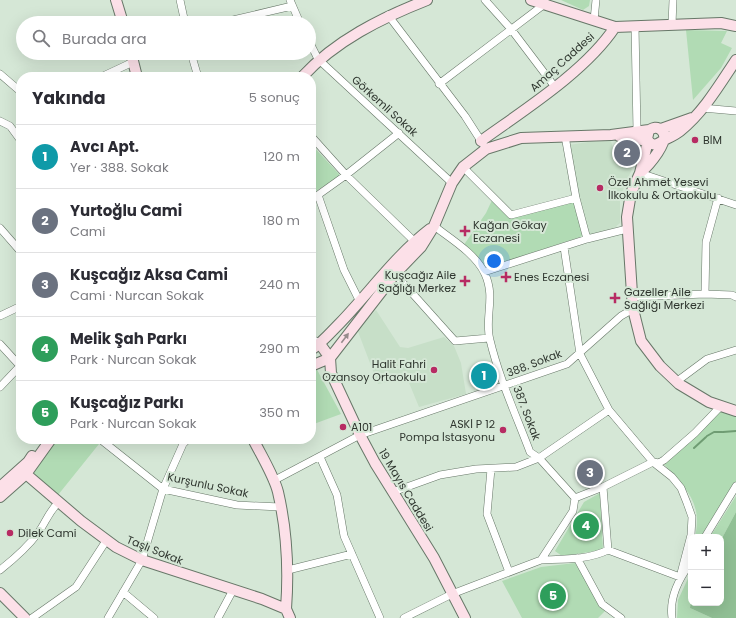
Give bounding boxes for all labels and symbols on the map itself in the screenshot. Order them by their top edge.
street label: Amaç Caddesi [526,28,598,95]
street label: Görkemli Sokak [348,72,422,140]
place label: BİM [703,132,722,148]
marker: BİM [690,135,700,145]
pin: 2 [614,138,640,168]
place label: Özel Ahmet Yesevi İlkokulu & Ortaokulu [608,174,716,203]
marker: Özel Ahmet Yesevi İlkokulu & Ortaokulu [595,183,605,193]
place label: Kağan Gökay Eczanesi [473,217,548,246]
marker: Kağan Gökay Eczanesi [460,226,470,236]
your location [484,251,504,271]
place label: Kuşcağız Aile Sağlığı Merkez [378,267,456,296]
place label: Enes Eczanesi [514,269,590,285]
marker: Enes Eczanesi [501,272,511,282]
marker: Kuşcağız Aile Sağlığı Merkez [459,275,471,287]
place label: Gazeller Aile Sağlığı Merkezi [624,284,705,313]
marker: Gazeller Aile Sağlığı Merkezi [609,292,621,304]
one-way arrow [340,332,349,343]
street label: 388. Sokak [504,345,564,381]
place label: Halit Fahri Ozansoy Ortaokulu [322,356,426,385]
pin: 1 [471,361,497,391]
marker: Halit Fahri Ozansoy Ortaokulu [429,365,439,375]
street label: 387. Sokak [509,384,545,443]
place label: ASKİ P 12 Pompa İstasyonu [400,416,495,445]
place label: A101 [351,419,372,435]
marker: A101 [338,422,348,432]
marker: ASKİ P 12 Pompa İstasyonu [498,425,508,435]
street label: 19 Mayıs Caddesi [375,446,437,535]
pin: 3 [577,458,603,488]
street label: Kurşunlu Sokak [166,469,250,501]
pin: 4 [573,511,599,541]
place label: Dilek Cami [18,525,77,541]
marker: Dilek Cami [5,528,15,538]
street label: Taşlı Sokak [124,531,186,569]
pin: 5 [540,581,566,611]

